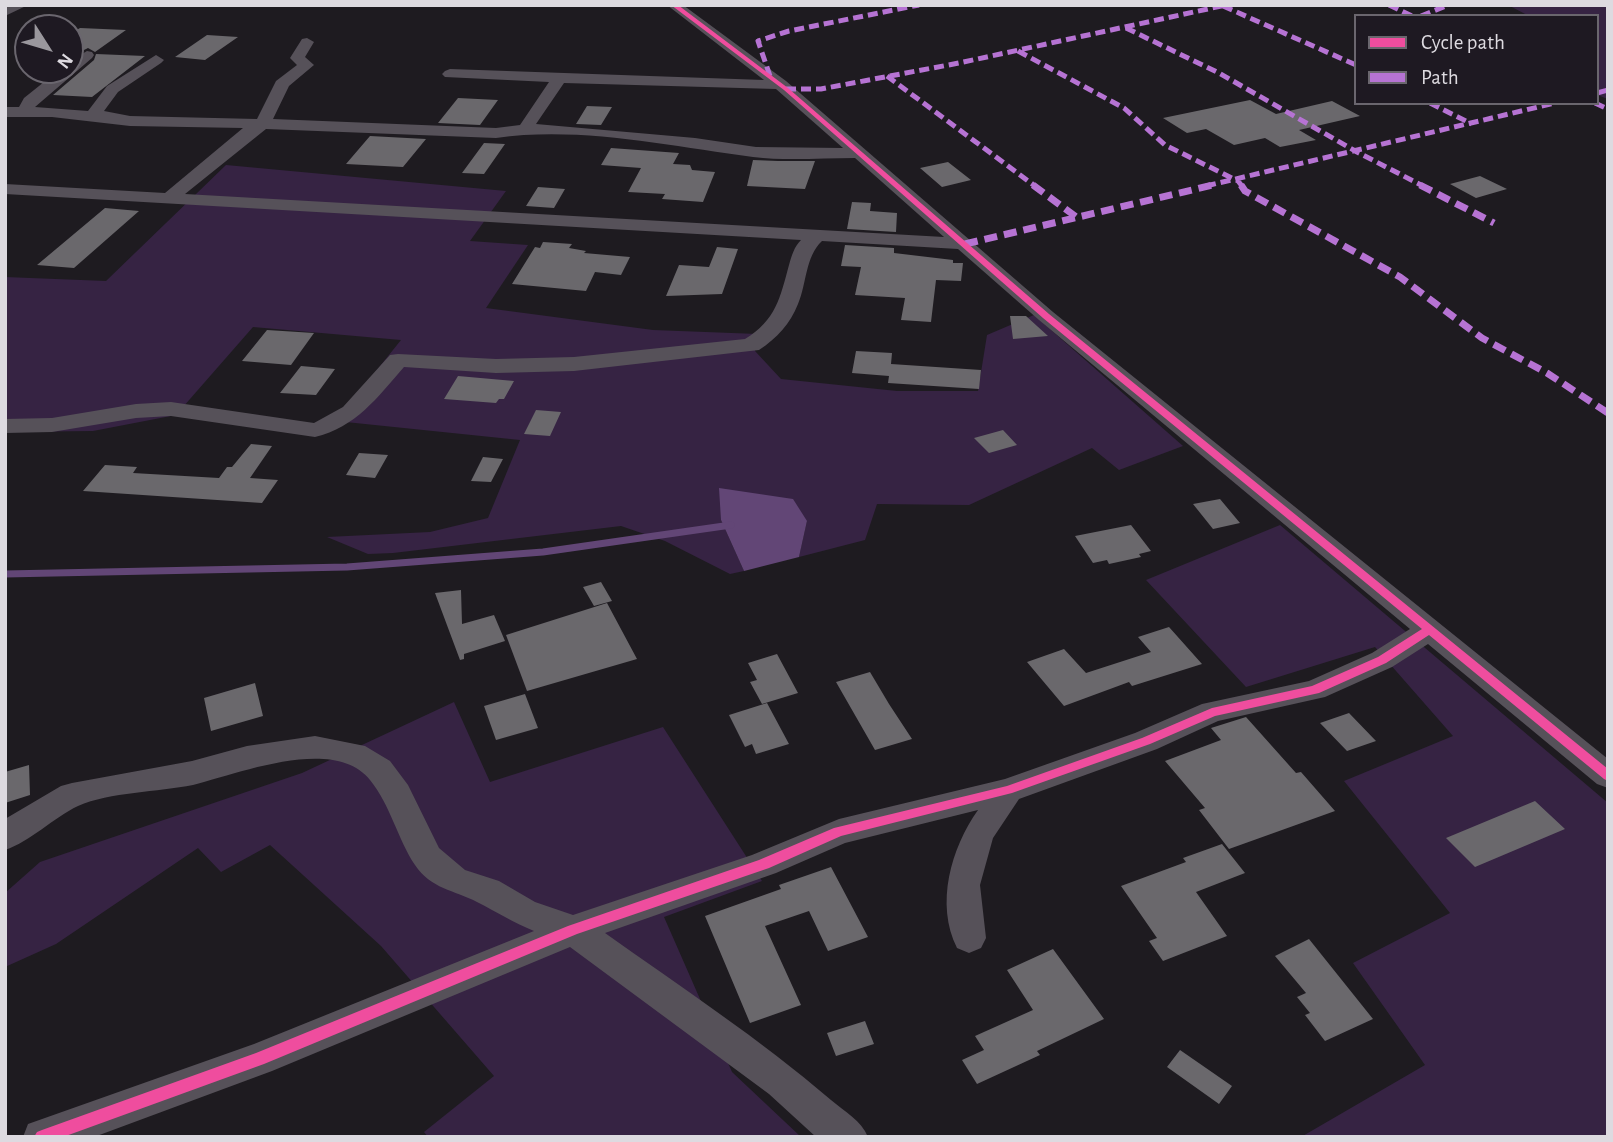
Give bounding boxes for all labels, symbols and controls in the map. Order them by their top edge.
north arrow [14,14,84,84]
legend [1354,14,1599,105]
text: Cycle path [1421,32,1505,53]
text: N [53,50,76,72]
text: Path [1421,67,1459,88]

